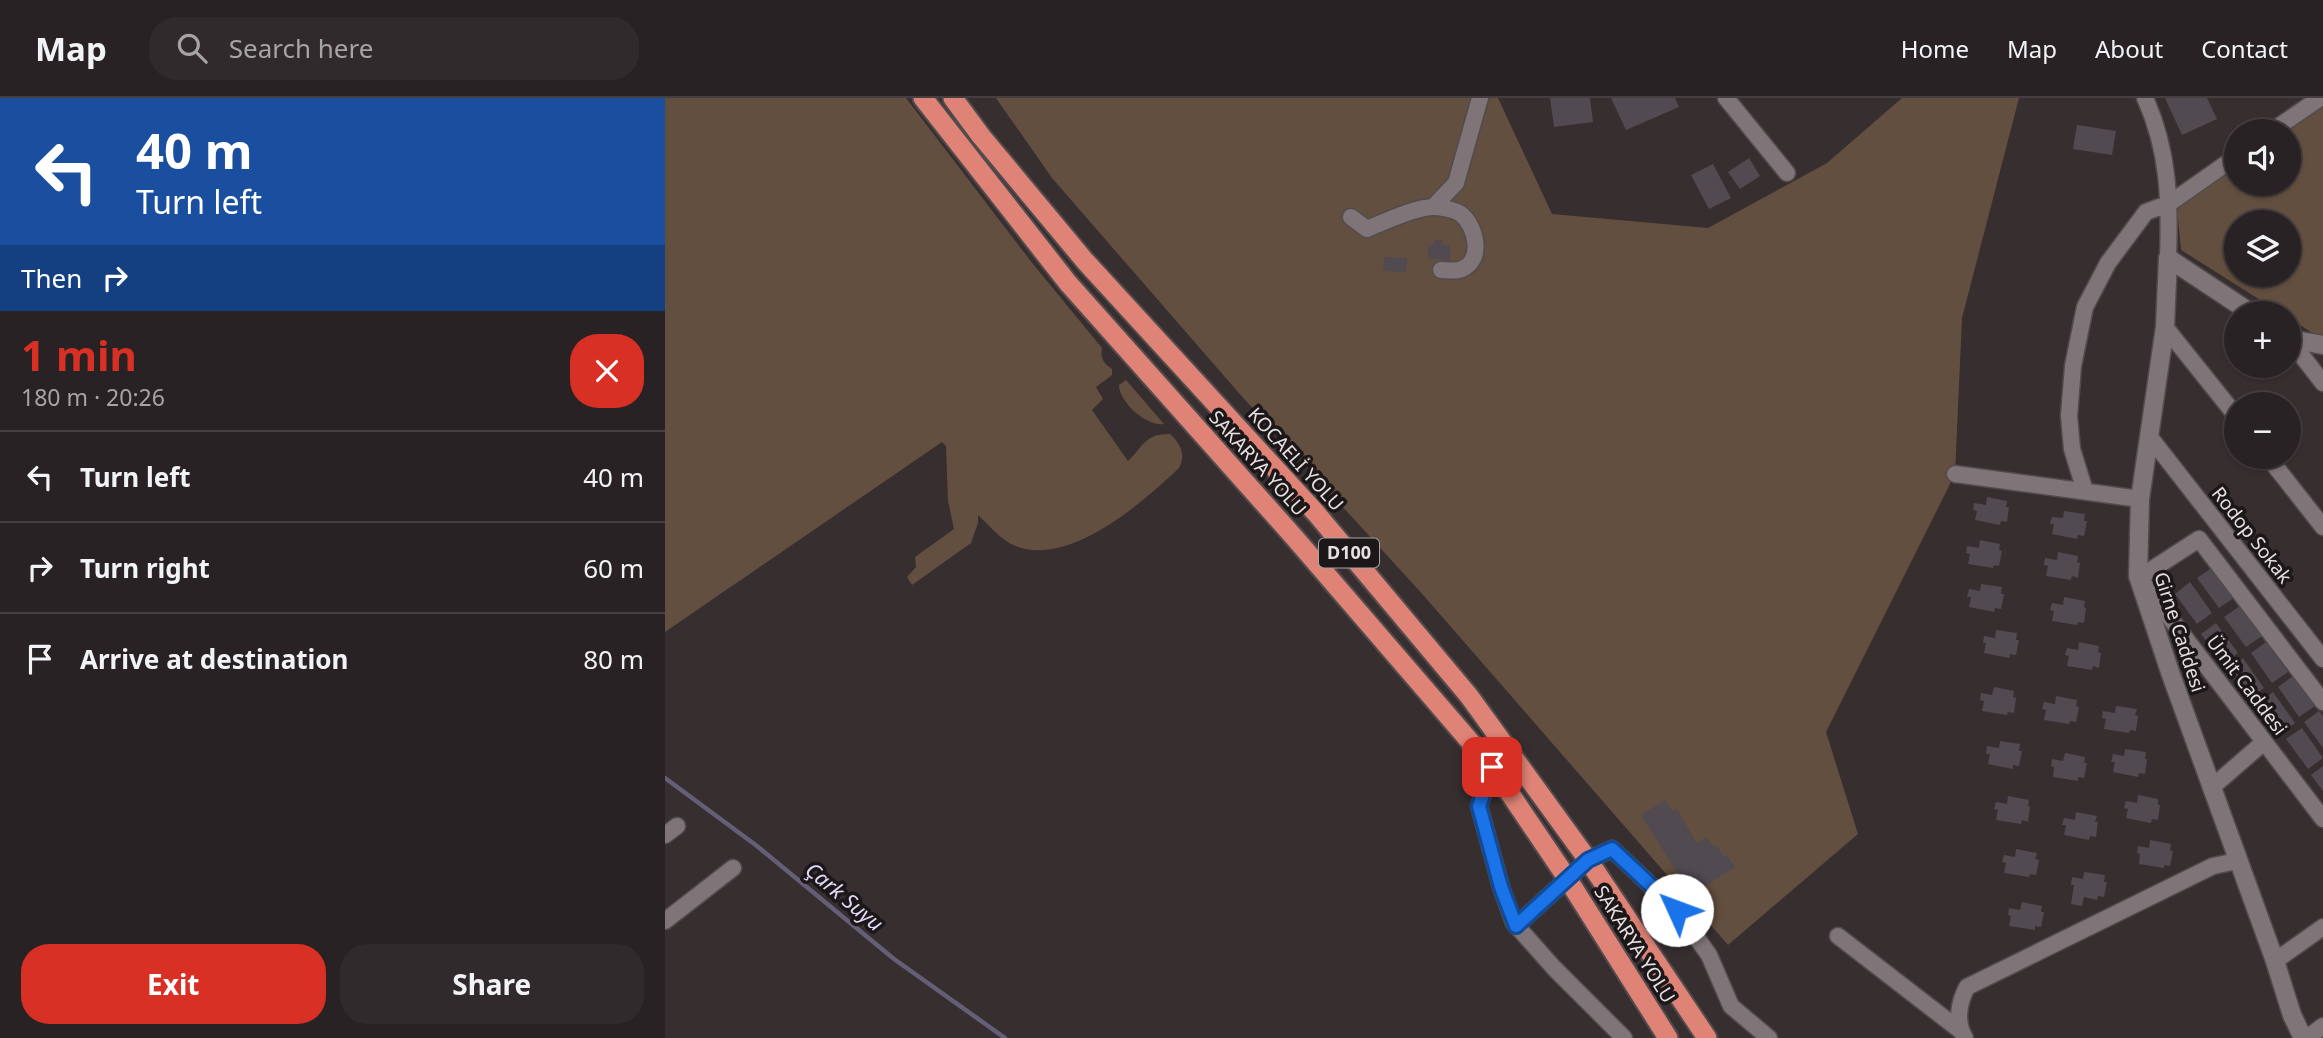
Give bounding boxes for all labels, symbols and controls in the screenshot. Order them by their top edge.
search box [149,17,639,80]
text: Map [35,26,107,71]
icon: search [173,29,211,67]
text: Search here [229,30,373,66]
text: Home [1901,32,1969,65]
text: Map [2007,32,2057,65]
text: About [2095,32,2163,65]
text: Contact [2201,32,2288,65]
text: 40 m [136,117,253,183]
map controls [2224,119,2301,469]
button: sound [2224,119,2301,196]
icon: left [21,126,112,217]
text: Turn left [136,180,262,223]
button: layers [2224,210,2301,287]
icon: right [96,259,134,297]
text: Then [21,260,82,296]
button: + [2224,301,2301,378]
text: 1 min [21,326,137,383]
button: close [570,334,644,408]
text: 180 m · 20:26 [21,381,165,413]
button: − [2224,392,2301,469]
street label: KOCAELİ YOLU [1242,402,1350,516]
street label: SAKARYA YOLU [1204,405,1312,521]
icon: left [21,458,59,496]
text: Turn left [80,459,191,495]
text: 40 m [583,459,644,495]
street label: Rodop Sokak [2206,481,2298,589]
road number: D100 [1319,538,1379,568]
icon: right [21,549,59,587]
text: Turn right [80,550,210,586]
text: 60 m [583,550,644,586]
street label: Girne Caddesi [2148,569,2212,695]
street label: Ümit Caddesi [2201,630,2293,740]
icon: arrive [21,640,59,678]
text: Arrive at destination [80,641,349,677]
text: 80 m [583,641,644,677]
pin [1462,737,1522,797]
icon: arrive [1473,748,1511,786]
water label: Çark Suyu [800,856,889,937]
position arrow [1640,873,1714,947]
street label: SAKARYA YOLU [1589,880,1681,1008]
button: Exit [21,944,326,1024]
button: Share [340,944,644,1024]

